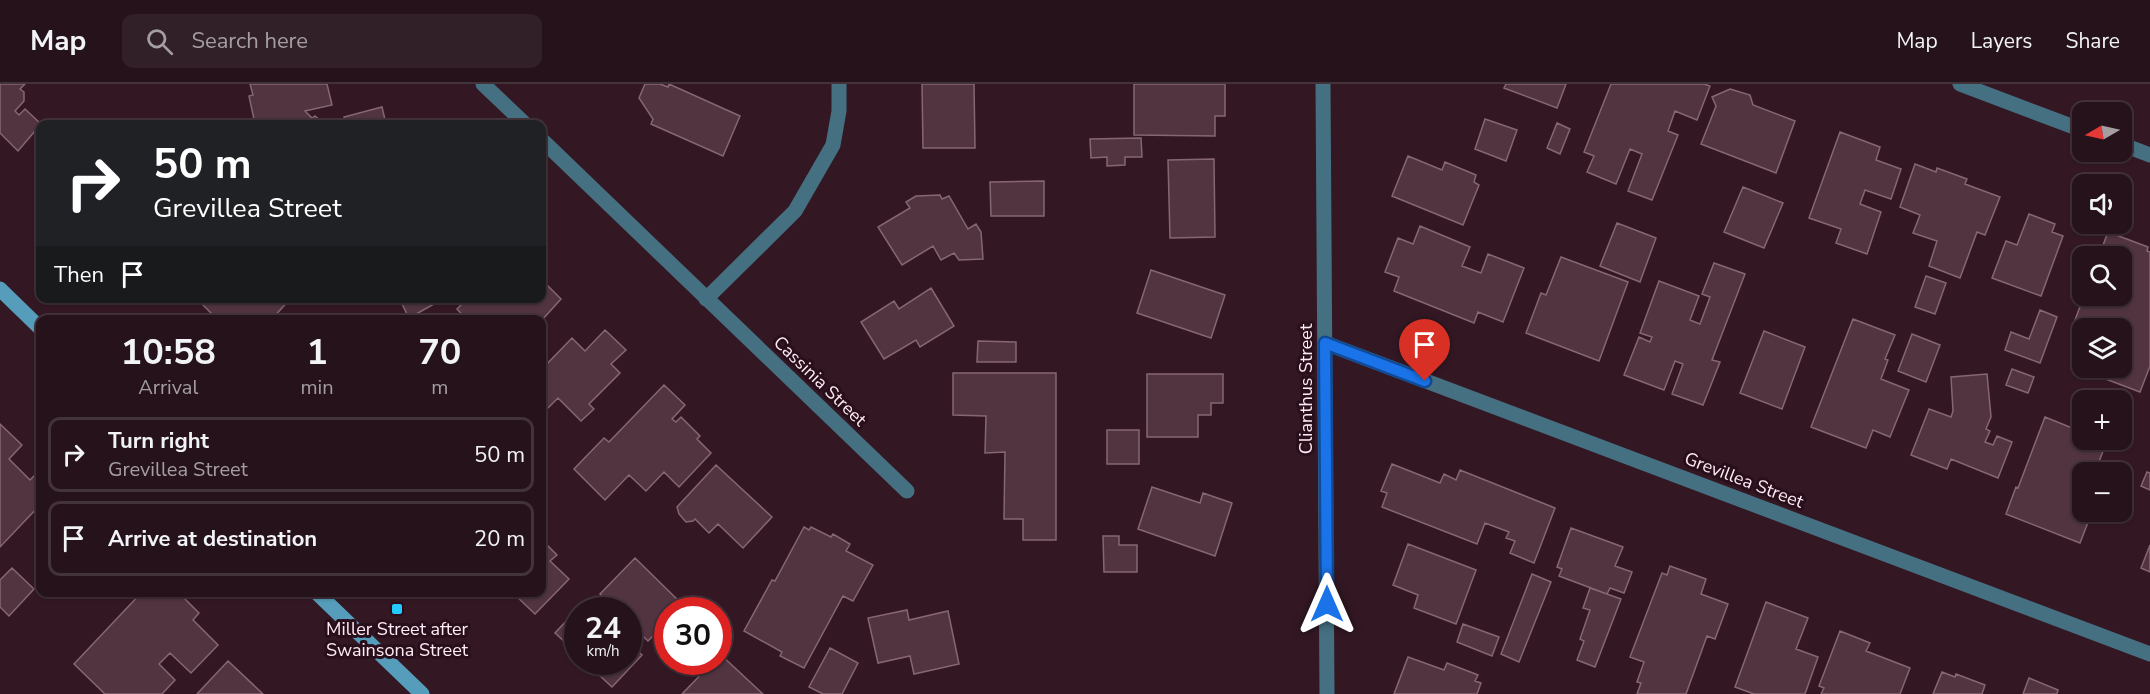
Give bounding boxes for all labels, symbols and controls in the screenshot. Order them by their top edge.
search box [122,14,542,68]
text: Map [30,22,86,60]
icon: search [143,25,176,58]
text: Search here [191,26,308,56]
text: Map [1896,27,1938,55]
text: Layers [1971,27,2032,55]
text: Share [2065,27,2120,55]
north arrow [2072,102,2132,162]
map controls [2072,102,2132,522]
text: 50 m [153,136,252,193]
icon: right [54,144,132,222]
button: sound [2072,174,2132,234]
text: Grevillea Street [153,190,342,227]
button: search [2072,246,2132,306]
icon: arrive [116,258,149,291]
text: Then [54,260,104,290]
button: layers [2072,318,2132,378]
pin [1399,319,1450,381]
street label: Clianthus Street [1294,323,1318,454]
text: 10:58 [121,328,216,377]
text: 1 [306,328,328,377]
text: 70 [418,328,461,377]
icon: arrive [1408,328,1441,361]
street label: Cassinia Street [768,331,872,432]
text: Arrival [138,374,198,401]
text: min [300,374,334,401]
text: m [431,374,448,401]
button: + [2072,390,2132,450]
text: Turn right [108,426,209,456]
icon: right [57,438,90,471]
text: 50 m [474,440,525,470]
street label: Grevillea Street [1681,446,1808,514]
text: Grevillea Street [108,456,248,483]
button: − [2072,462,2132,522]
icon: arrive [57,522,90,555]
text: Arrive at destination [108,524,317,554]
text: 20 m [474,524,525,554]
position arrow [1295,572,1359,636]
speed limit sign: 30 [654,597,732,675]
marker: Miller Street after Swainsona Street [390,602,404,616]
text: 24 [585,608,621,649]
place label: Miller Street after Swainsona Street [326,617,469,662]
text: km/h [586,641,620,661]

